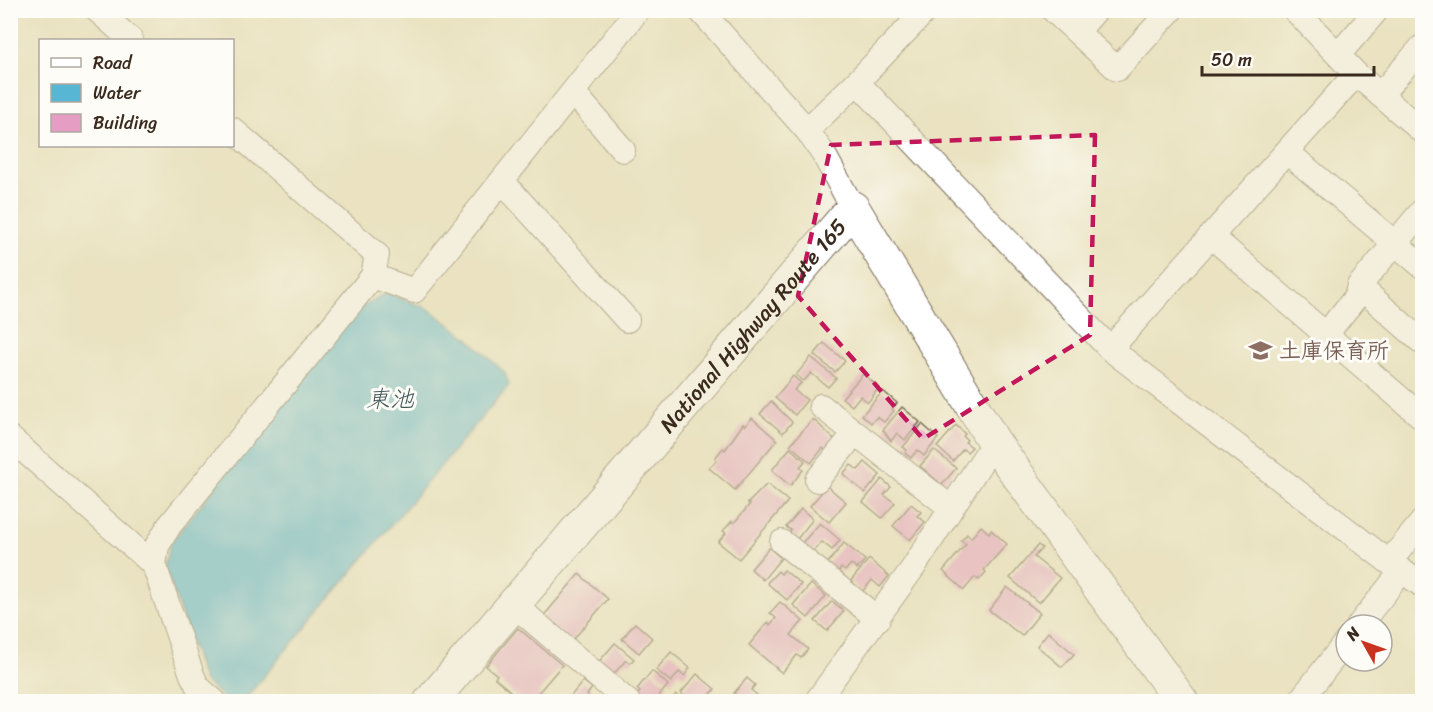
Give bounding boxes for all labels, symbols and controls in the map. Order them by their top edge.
legend [39,39,234,147]
scale bar [1202,39,1374,77]
text: 50 m [1211,44,1252,76]
text: Road [93,47,133,79]
text: Water [93,77,142,109]
text: Building [93,107,157,139]
street label: National Highway Route 165 [649,209,856,442]
place label: 土庫保育所 [1279,331,1389,370]
school or university icon: 土庫保育所 [1248,337,1274,363]
water label: 東池 [366,378,415,420]
north arrow [1334,613,1394,673]
text: N [1338,619,1368,648]

